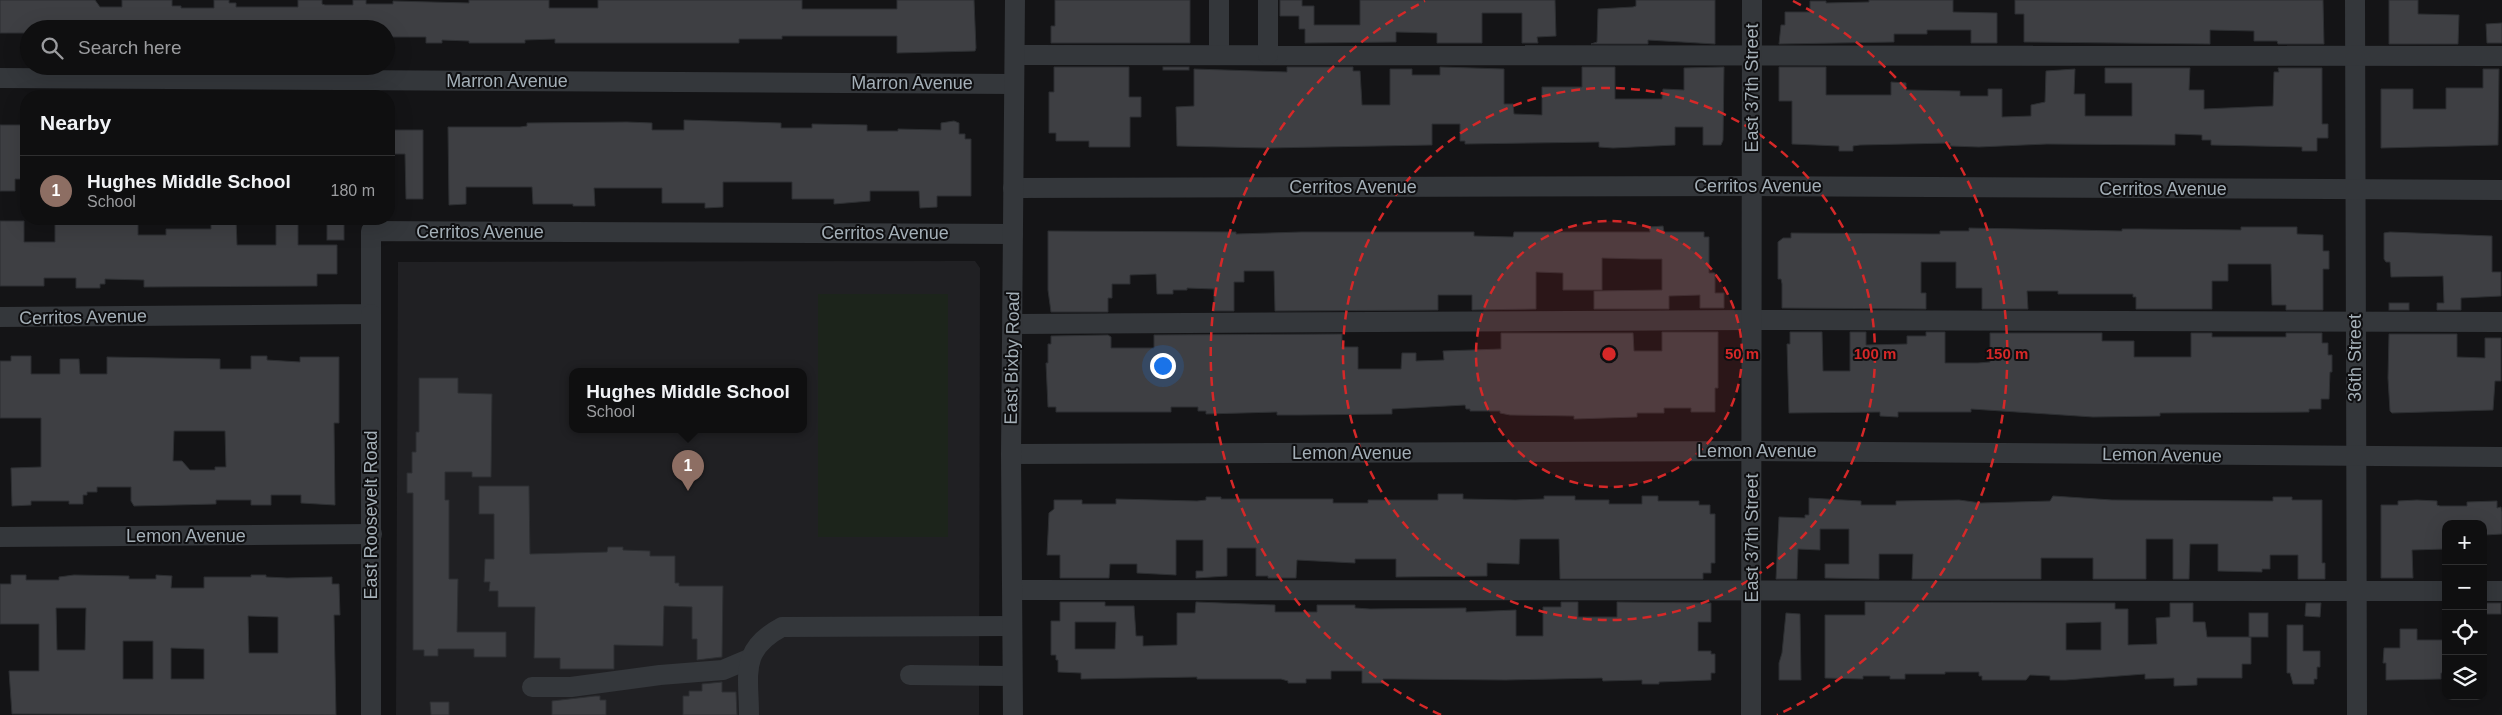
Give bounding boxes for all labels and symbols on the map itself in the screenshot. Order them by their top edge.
street label: East 37th Street [1742,23,1762,153]
street label: Marron Avenue [446,71,568,91]
street label: Marron Avenue [851,73,973,93]
street label: Cerritos Avenue [1694,176,1822,196]
street label: Cerritos Avenue [1289,177,1417,197]
street label: Cerritos Avenue [2099,179,2227,199]
street label: Cerritos Avenue [416,222,544,242]
street label: Cerritos Avenue [821,223,949,243]
street label: East Bixby Road [1001,291,1023,425]
street label: Cerritos Avenue [19,306,147,328]
street label: 36th Street [2345,314,2365,402]
centre of rings [1600,345,1618,363]
text: 50 m [1725,345,1759,362]
text: 100 m [1854,345,1896,362]
text: 150 m [1986,345,2028,362]
your location [1150,353,1176,379]
street label: East Roosevelt Road [361,430,381,600]
street label: Lemon Avenue [1697,441,1817,461]
street label: Lemon Avenue [1292,443,1412,463]
street label: Lemon Avenue [2102,444,2222,466]
pin: 1 [672,450,704,491]
street label: East 37th Street [1742,473,1762,603]
street label: Lemon Avenue [126,526,246,546]

